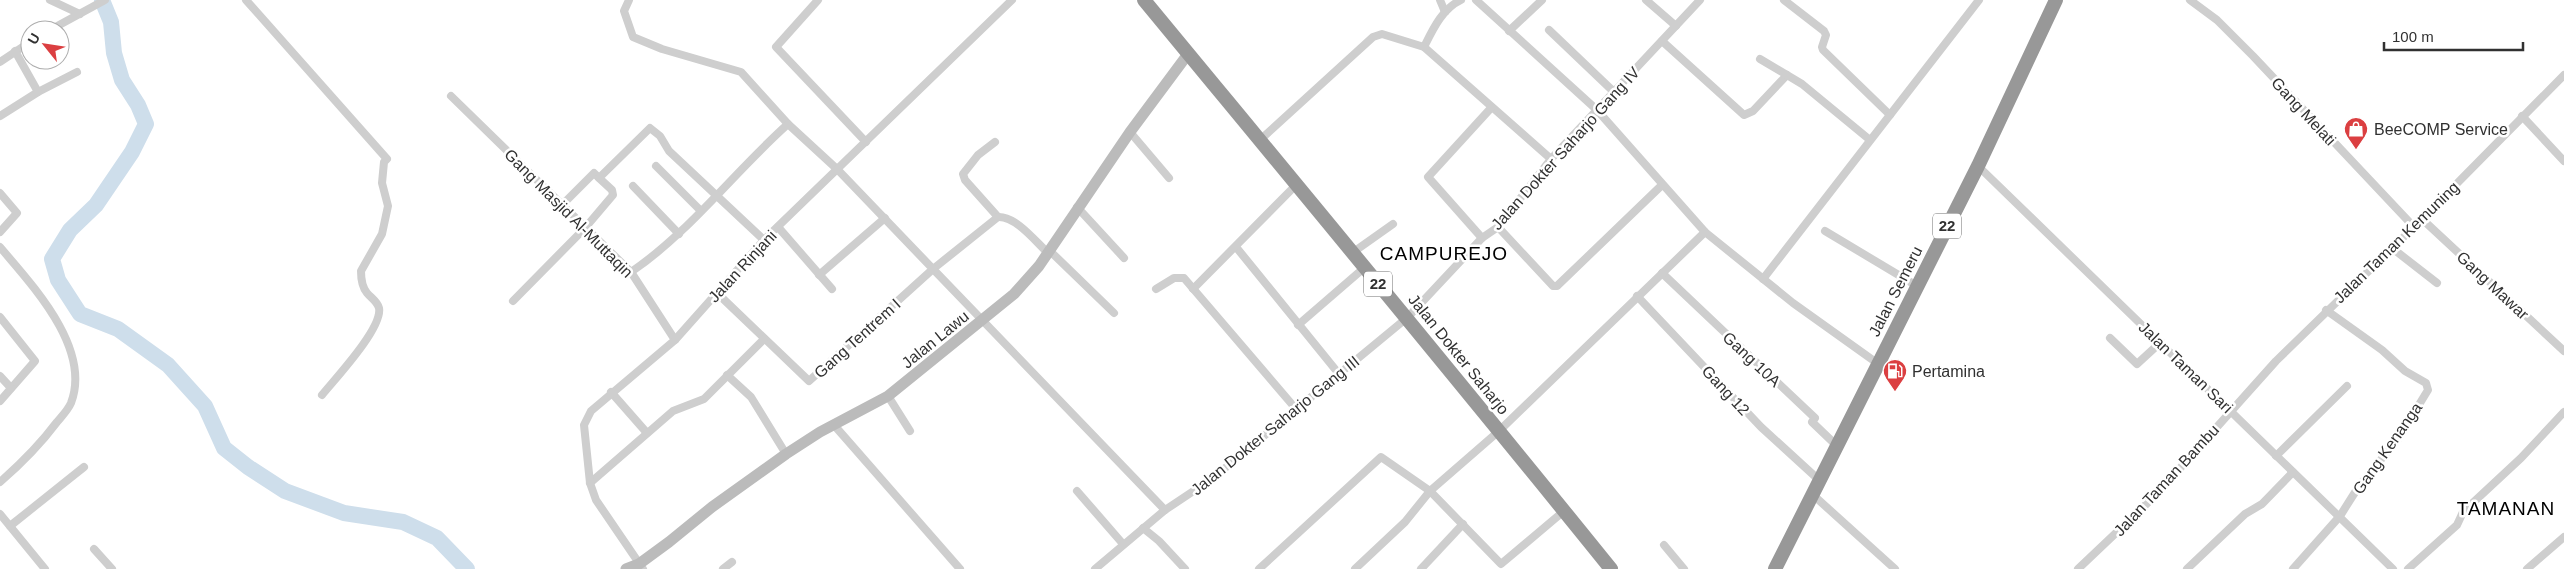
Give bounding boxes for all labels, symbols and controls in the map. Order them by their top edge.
north arrow [20,20,70,70]
scale bar [2384,20,2523,52]
text: 100 m [2392,28,2434,45]
text: U [24,30,43,47]
street label: Jalan Dokter Saharjo Gang IV [1488,63,1643,233]
street label: Gang Melati [2268,74,2339,149]
shop icon: BeeCOMP Service [2343,116,2369,150]
place label: BeeCOMP Service [2374,121,2508,138]
street label: Gang Masjid Al-Muttaqin [501,146,636,281]
street label: Jalan Taman Kemuning [2330,178,2462,306]
road number: 22 [1933,214,1961,238]
street label: Jalan Rinjani [705,227,780,306]
district label: CAMPUREJO [1380,243,1508,264]
street label: Jalan Semeru [1865,243,1925,339]
street label: Gang Mawar [2453,248,2532,323]
road number: 22 [1364,272,1392,296]
street label: Jalan Dokter Saharjo [1405,291,1512,418]
street label: Gang Tentrem I [811,295,904,381]
street label: Jalan Lawu [899,307,972,371]
street label: Jalan Taman Sari [2135,318,2236,416]
street label: Gang 10A [1720,329,1784,390]
street label: Jalan Dokter Saharjo Gang III [1188,352,1363,498]
fuel station icon: Pertamina [1882,358,1908,392]
street label: Gang 12 [1698,362,1753,419]
place label: Pertamina [1912,363,1985,380]
street label: Gang Kenanga [2350,399,2425,497]
street label: Jalan Taman Bambu [2111,421,2222,539]
district label: TAMANAN [2457,498,2555,519]

